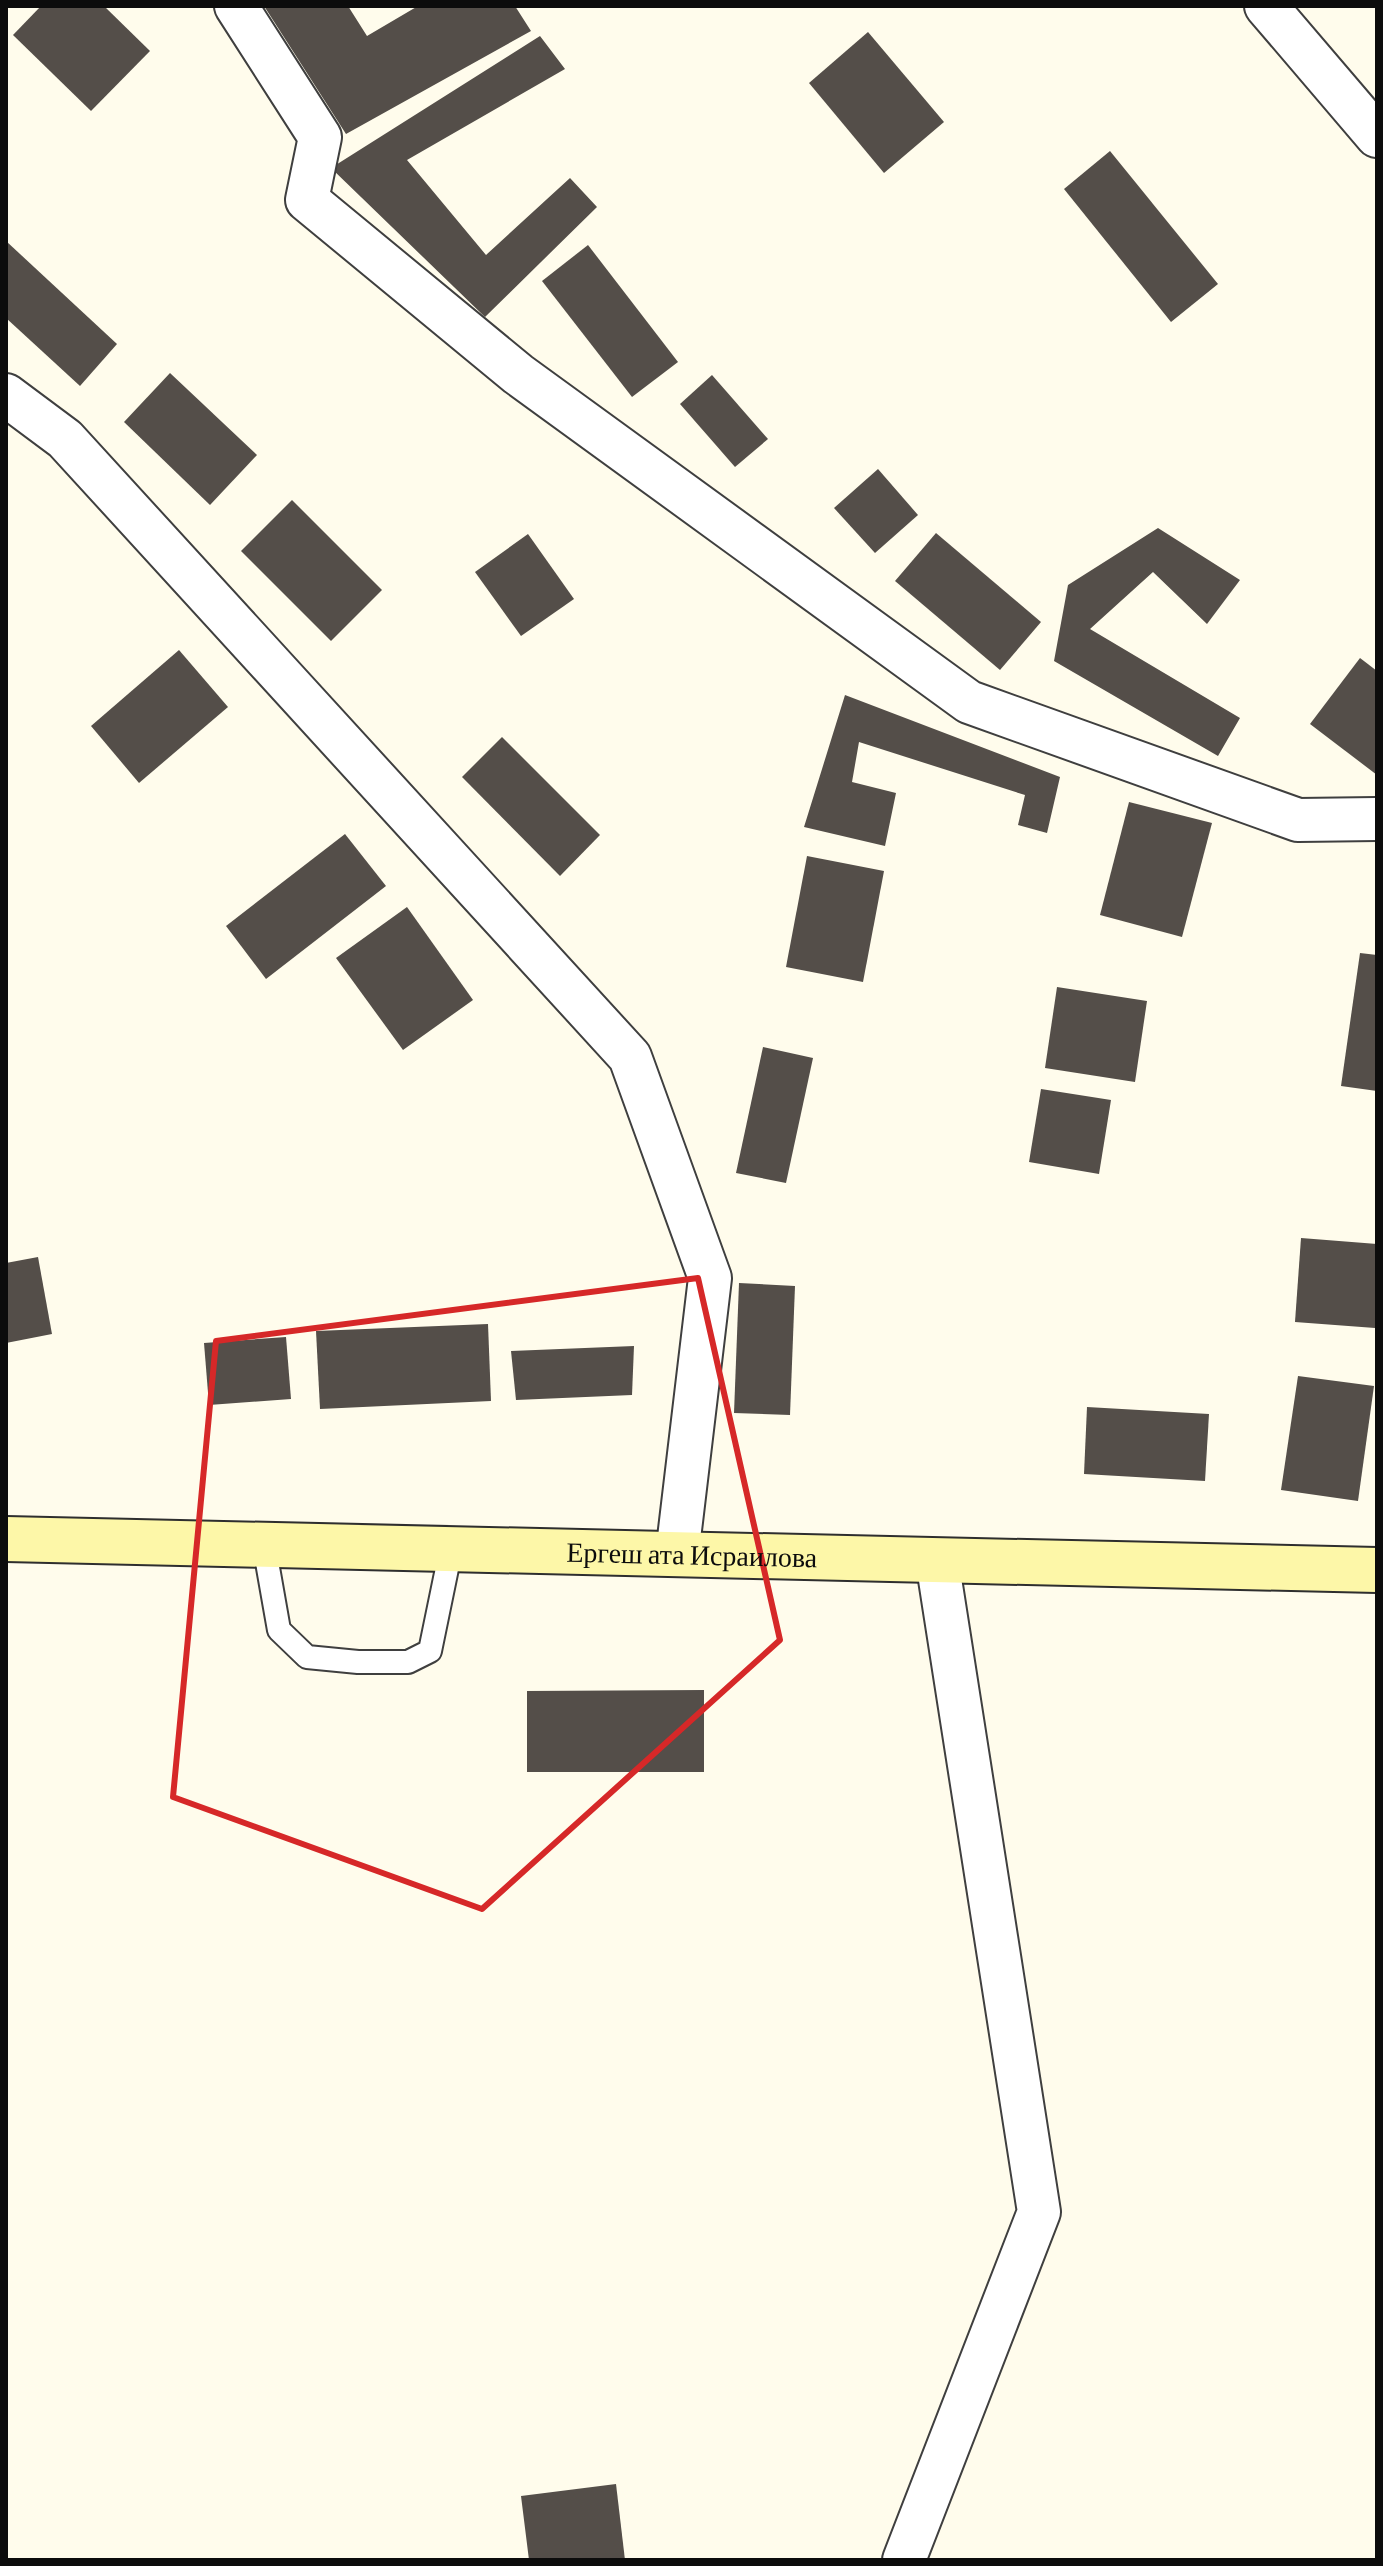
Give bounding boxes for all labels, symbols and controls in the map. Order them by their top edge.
street label: Ергеш ата Исраилова [566,1537,818,1573]

